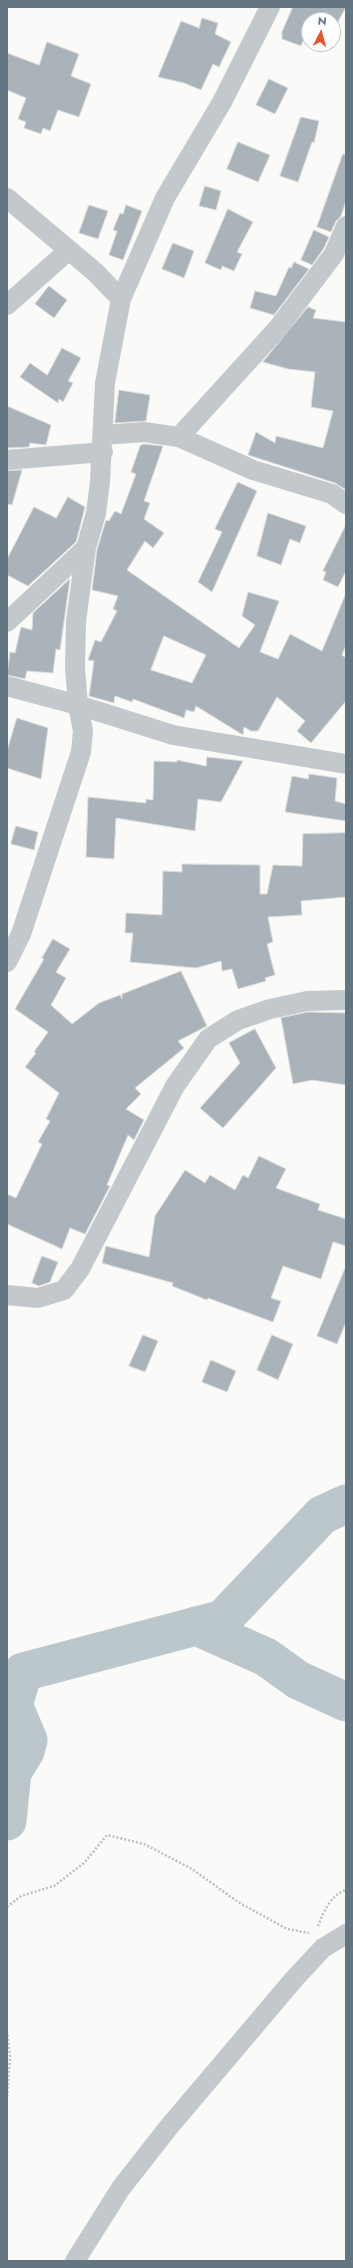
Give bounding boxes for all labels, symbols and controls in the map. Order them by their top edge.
north arrow [301,12,341,52]
text: N [317,13,327,29]

